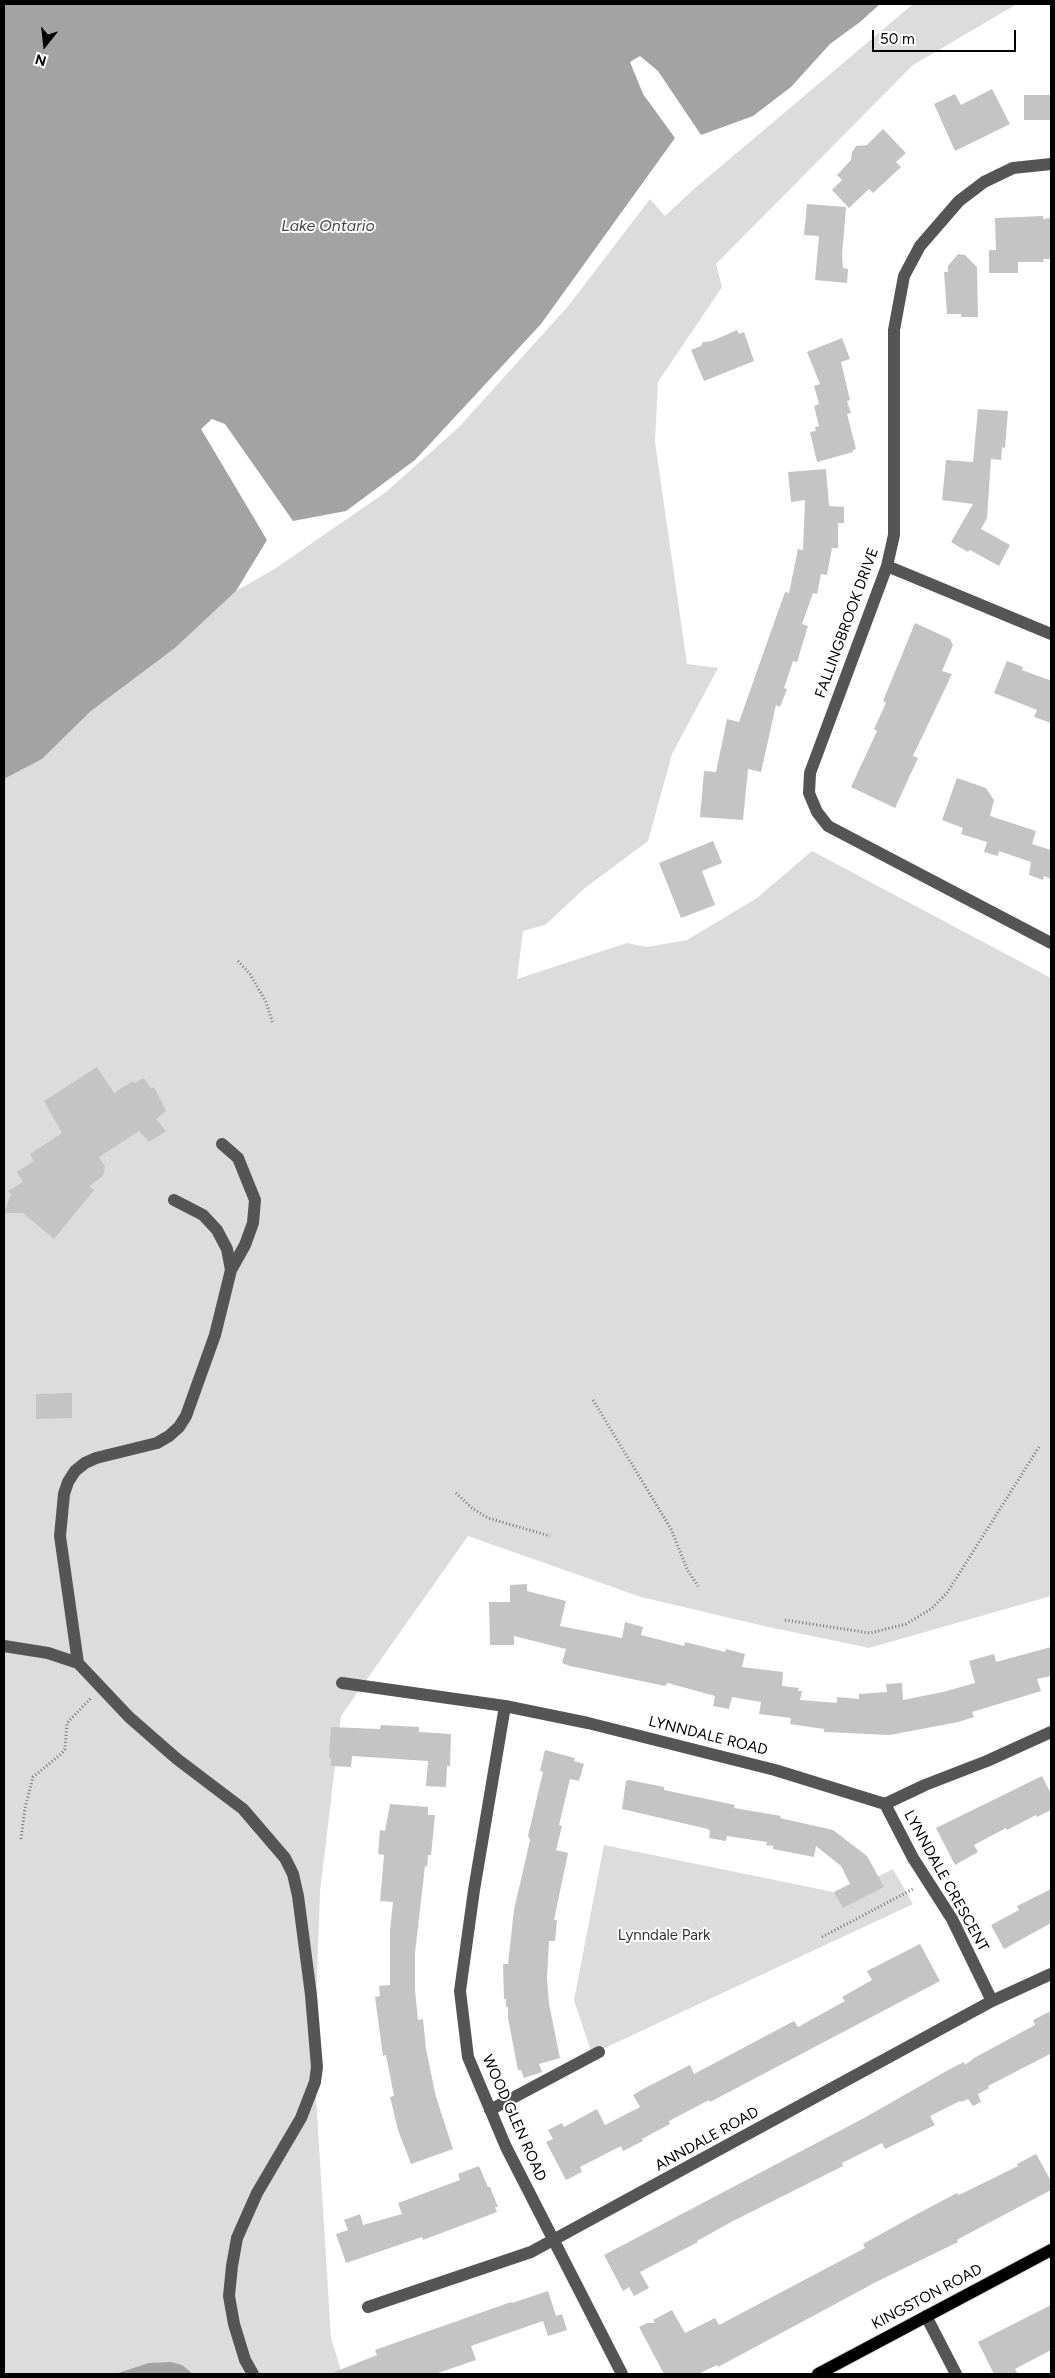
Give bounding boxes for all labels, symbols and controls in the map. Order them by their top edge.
north arrow [20,20,70,70]
scale bar [875,20,1019,52]
text: 50 m [880,30,915,48]
text: N [33,50,48,70]
water label: Lake Ontario [281,216,375,236]
street label: FALLINGBROOK DRIVE [811,545,883,701]
street label: LYNNDALE ROAD [647,1712,769,1760]
street label: LYNNDALE CRESCENT [900,1807,992,1955]
park label: Lynndale Park [618,1927,710,1945]
street label: WOOD GLEN ROAD [478,2052,550,2184]
street label: ANNDALE ROAD [652,2103,762,2175]
street label: KINGSTON ROAD [869,2260,985,2334]

